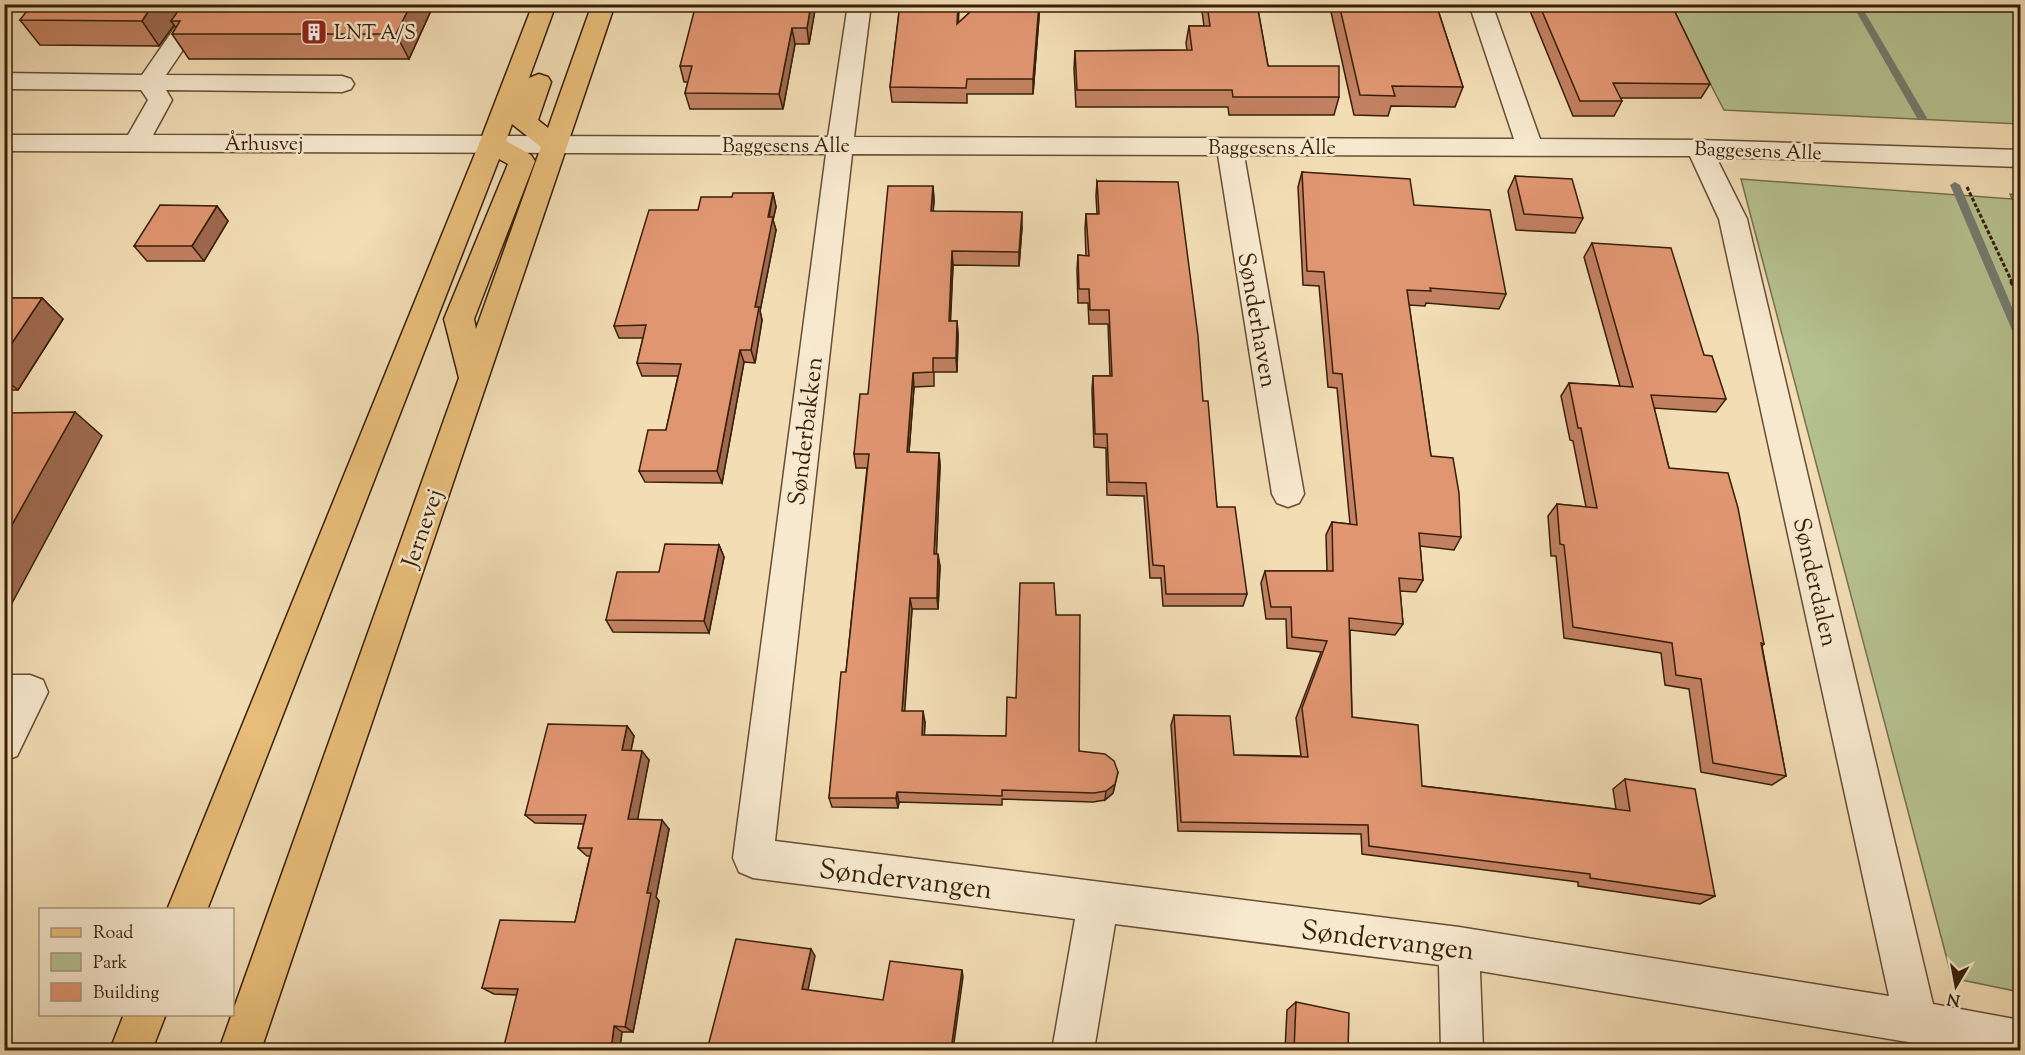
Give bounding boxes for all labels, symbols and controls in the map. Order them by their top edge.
building icon: LNT A/S [299,17,329,47]
place label: LNT A/S [334,20,416,49]
street label: Århusvej [225,130,303,160]
street label: Baggesens Alle [722,133,850,162]
street label: Baggesens Alle [1208,135,1336,164]
street label: Baggesens Alle [1694,136,1822,169]
street label: Sønderhaven [1227,250,1285,391]
street label: Sønderbakken [781,355,833,508]
street label: Jernevej [394,485,453,575]
street label: Sønderdalen [1783,515,1845,650]
street label: Søndervangen [817,851,995,911]
legend [39,908,234,1016]
street label: Søndervangen [1299,912,1477,972]
text: Road [93,921,133,947]
text: Park [93,951,128,977]
north arrow [1926,956,1986,1016]
text: Building [93,981,159,1007]
text: N [1945,986,1962,1011]

